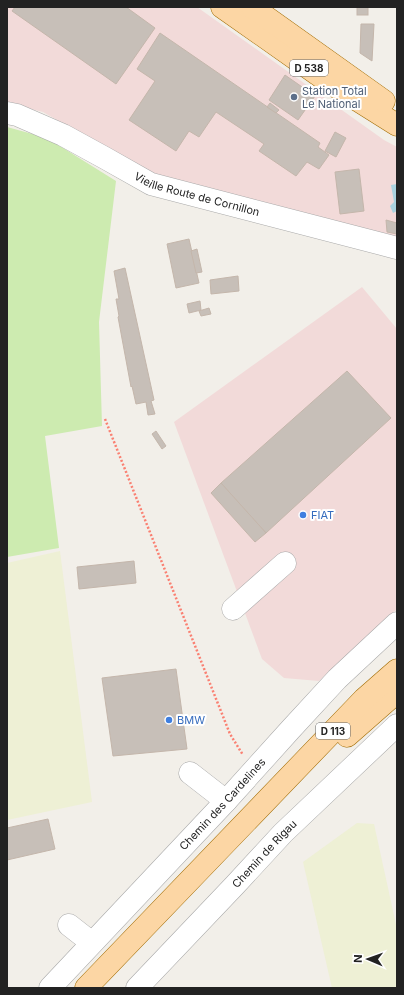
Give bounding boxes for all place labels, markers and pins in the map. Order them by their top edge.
place label: Station Total Le National [302,84,367,111]
marker: Station Total Le National [289,92,299,102]
place label: FIAT [311,508,334,522]
marker: FIAT [298,510,308,520]
place label: BMW [177,713,205,727]
marker: BMW [164,715,174,725]

